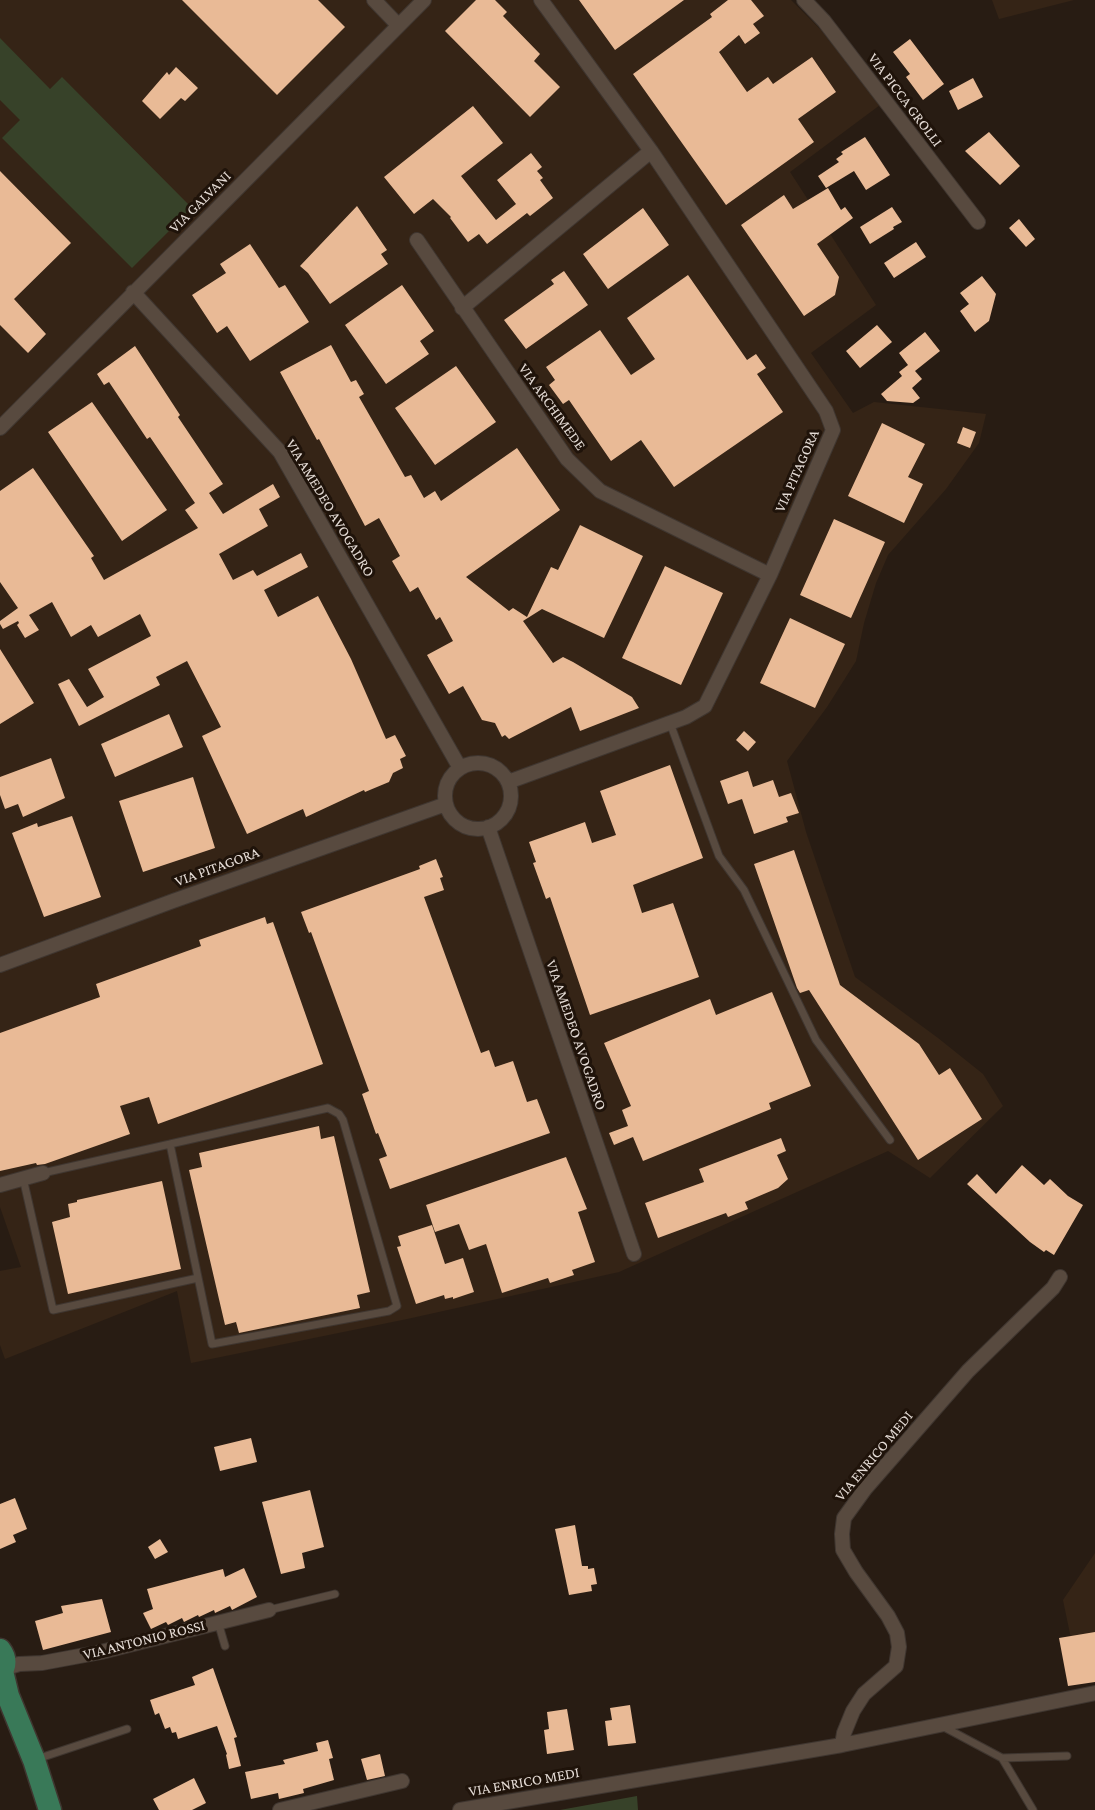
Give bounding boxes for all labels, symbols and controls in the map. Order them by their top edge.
street label: VIA PICCA GROLLI [864,50,946,150]
street label: VIA GALVANI [165,167,235,237]
street label: VIA ARCHIMEDE [514,360,590,454]
street label: VIA PITAGORA [771,427,823,515]
street label: VIA AMEDEO AVOGADRO [282,436,378,580]
street label: VIA PITAGORA [172,843,262,891]
street label: VIA AMEDEO AVOGADRO [542,958,610,1112]
street label: VIA ENRICO MEDI [831,1407,917,1505]
street label: VIA ANTONIO ROSSI [81,1616,207,1664]
street label: VIA ENRICO MEDI [467,1763,581,1801]

